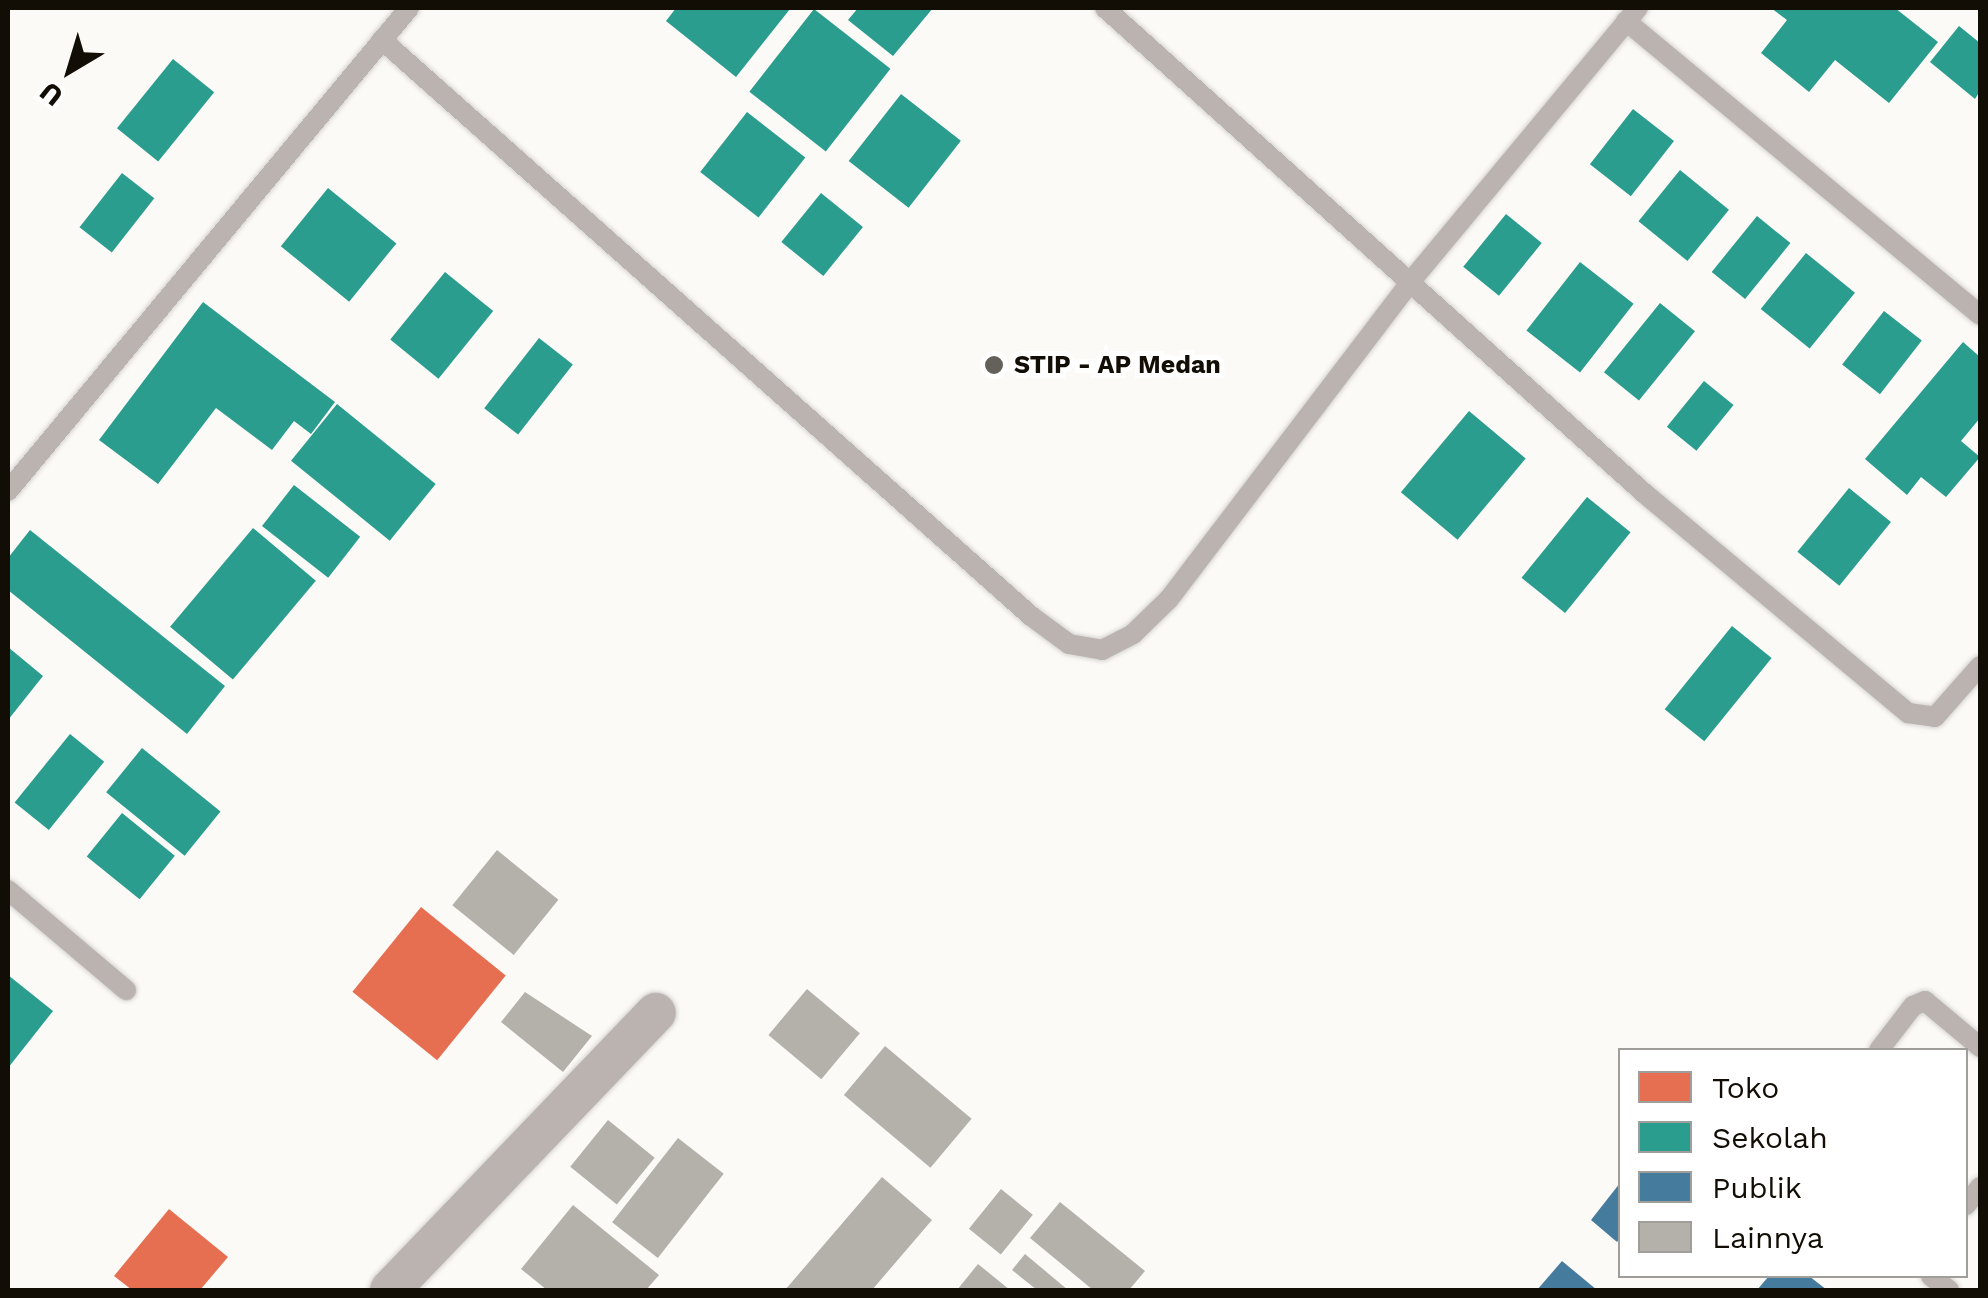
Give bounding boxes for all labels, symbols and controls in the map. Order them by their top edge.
north arrow [20,20,120,120]
text: U [33,75,69,113]
place label: STIP - AP Medan [1014,350,1222,380]
marker: STIP - AP Medan [983,354,1005,376]
legend [1618,1048,1968,1278]
text: Toko [1712,1070,1779,1105]
text: Sekolah [1712,1120,1828,1155]
text: Publik [1712,1170,1802,1205]
text: Lainnya [1712,1220,1824,1255]

